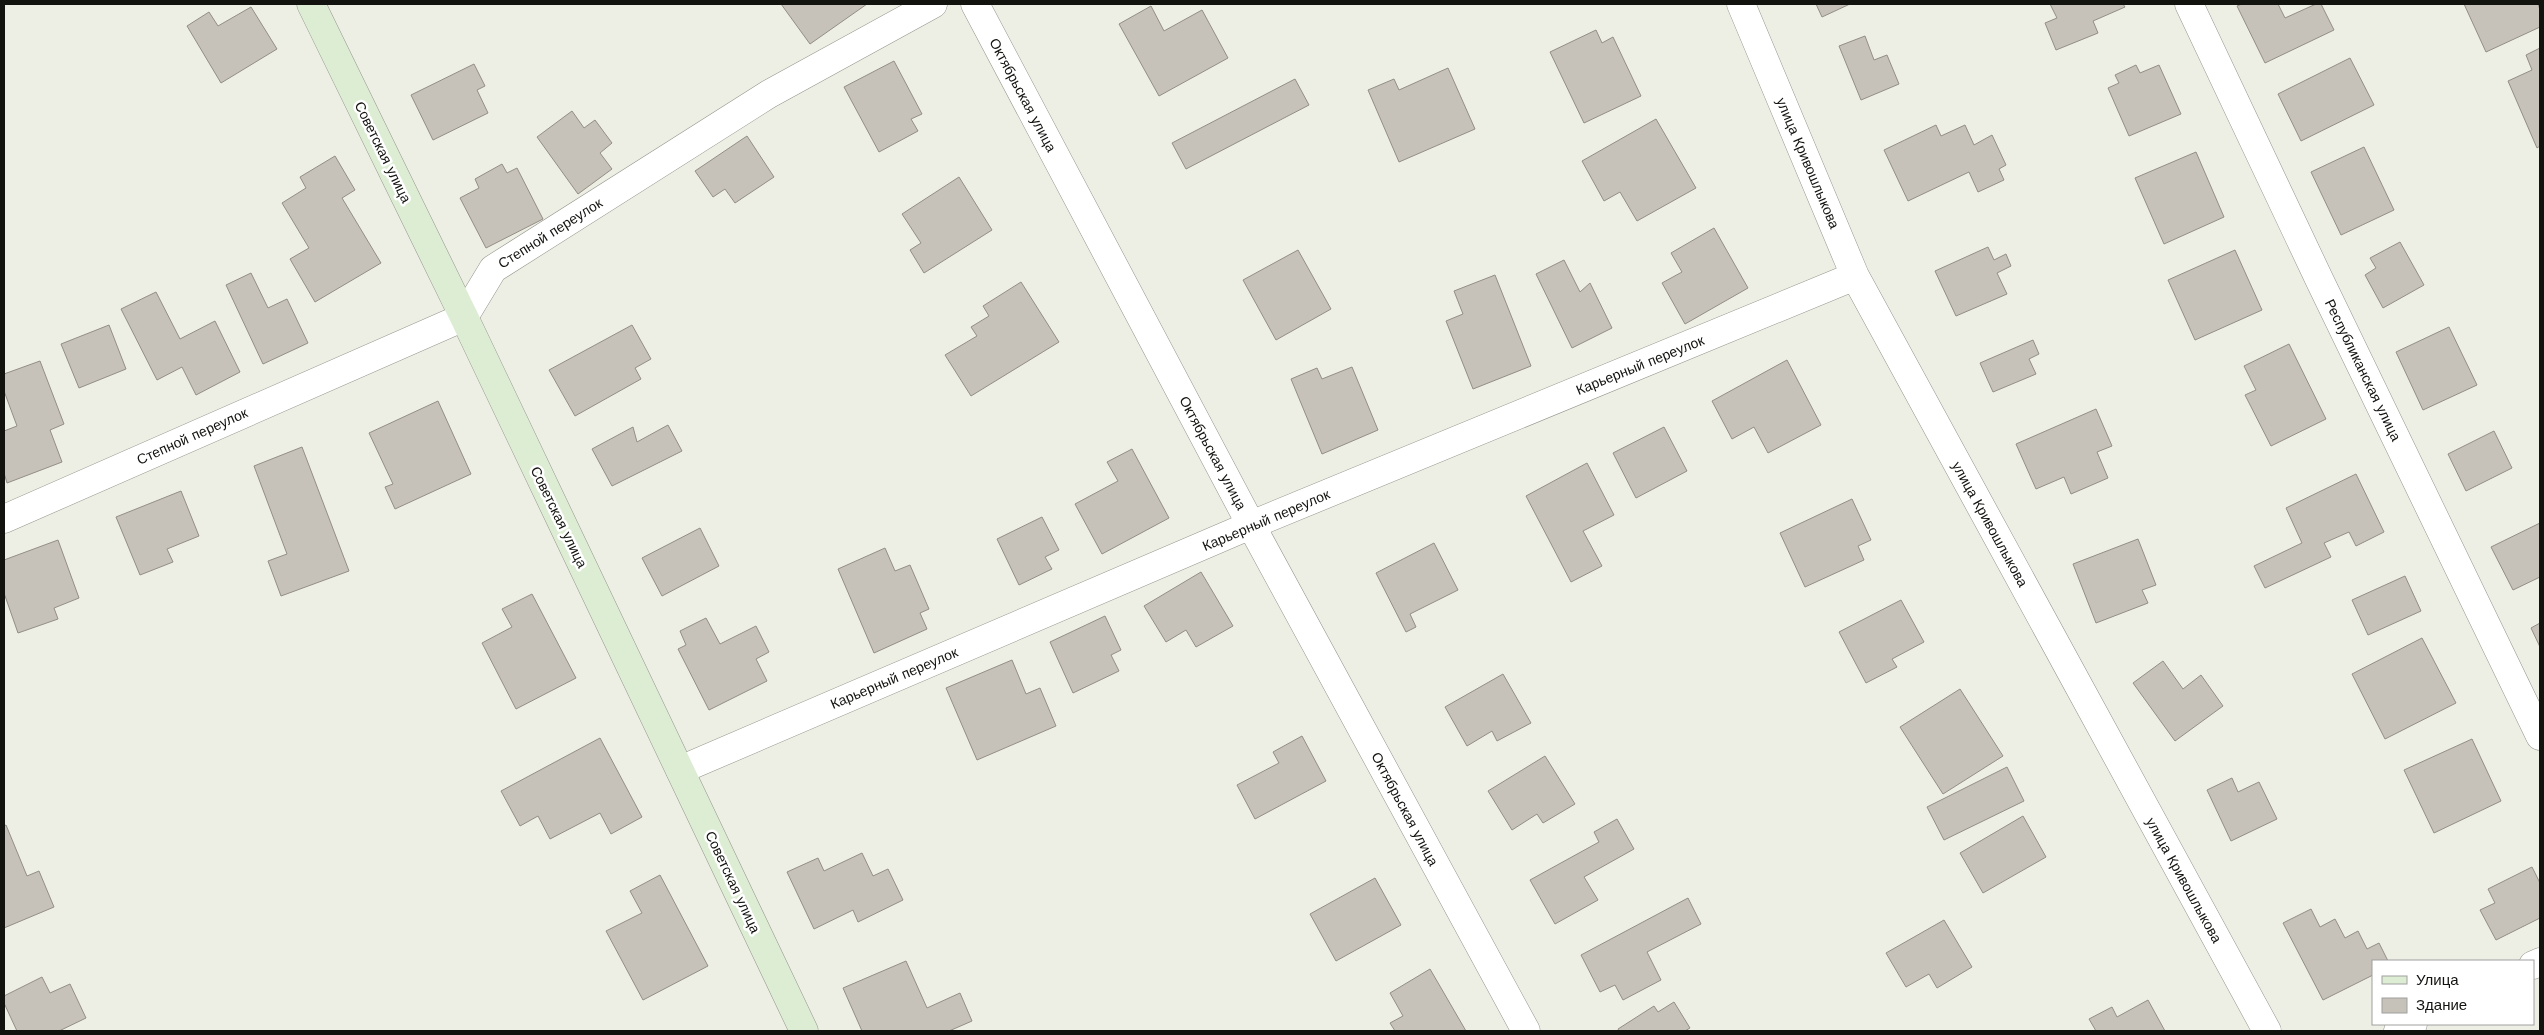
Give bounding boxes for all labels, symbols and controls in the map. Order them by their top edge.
street label: Октябрьская улица [986,35,1060,155]
street label: улица Кривошлыкова [1773,95,1843,231]
street label: Советская улица [352,99,415,205]
street label: Степной переулок [495,194,606,271]
street label: Республиканская улица [2322,297,2404,444]
street label: Карьерный переулок [1574,332,1707,398]
street label: Октябрьская улица [1176,393,1250,513]
street label: Степной переулок [134,404,251,468]
street label: улица Кривошлыкова [1949,459,2031,590]
street label: Советская улица [528,464,591,570]
street label: Карьерный переулок [1200,486,1333,554]
street label: Карьерный переулок [828,644,961,712]
street label: Октябрьская улица [1368,749,1442,869]
street label: улица Кривошлыкова [2143,815,2225,946]
street label: Советская улица [702,828,764,936]
legend [2372,960,2534,1025]
text: Улица [2416,971,2459,989]
text: Здание [2416,996,2467,1014]

